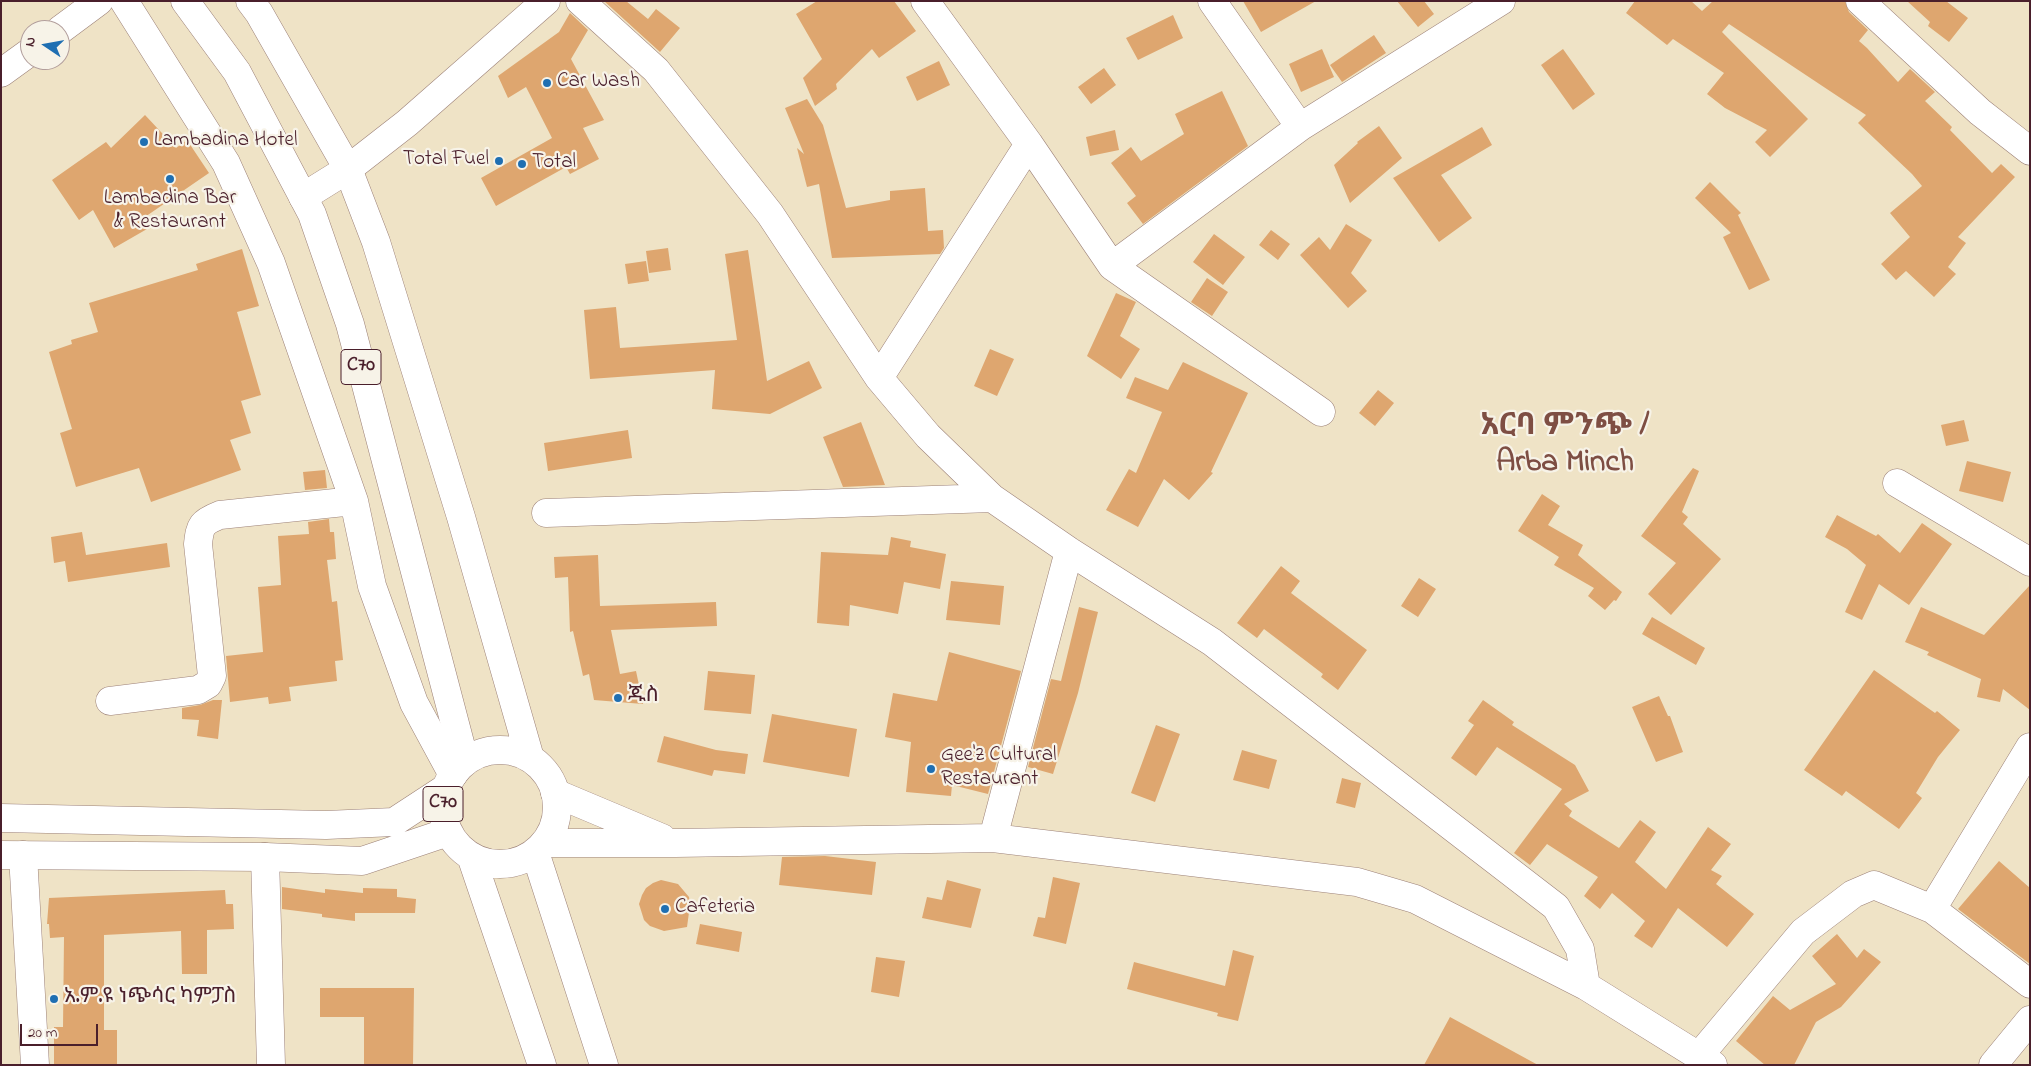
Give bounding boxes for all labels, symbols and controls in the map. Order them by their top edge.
north arrow [20,20,70,70]
text: N [20,35,42,49]
place label: Car Wash [557,70,640,96]
marker: Car Wash [541,77,553,89]
place label: Lambadina Hotel [154,129,297,155]
marker: Lambadina Hotel [138,136,150,148]
place label: Total Fuel [403,148,489,174]
place label: Total [532,151,576,177]
marker: Total Fuel [493,155,505,167]
marker: Total [516,158,528,170]
marker: Lambadina Bar & Restaurant [164,173,176,185]
place label: Lambadina Bar & Restaurant [104,187,236,237]
road number: C70 [341,350,381,384]
district label: አርባ ምንጭ / Arba Minch [1481,410,1649,483]
place label: ጁስ [628,685,659,711]
marker: ጁስ [612,692,624,704]
place label: Gee'z Cultural Restaurant [941,744,1057,794]
marker: Gee'z Cultural Restaurant [925,763,937,775]
road number: C70 [423,786,463,822]
place label: Cafeteria [675,896,755,922]
marker: Cafeteria [659,903,671,915]
place label: አ.ም.ዩ ነጭሳር ካምፓስ [64,986,236,1012]
marker: አ.ም.ዩ ነጭሳር ካምፓስ [48,993,60,1005]
scale bar [22,1014,100,1046]
text: 20 m [28,1022,57,1044]

